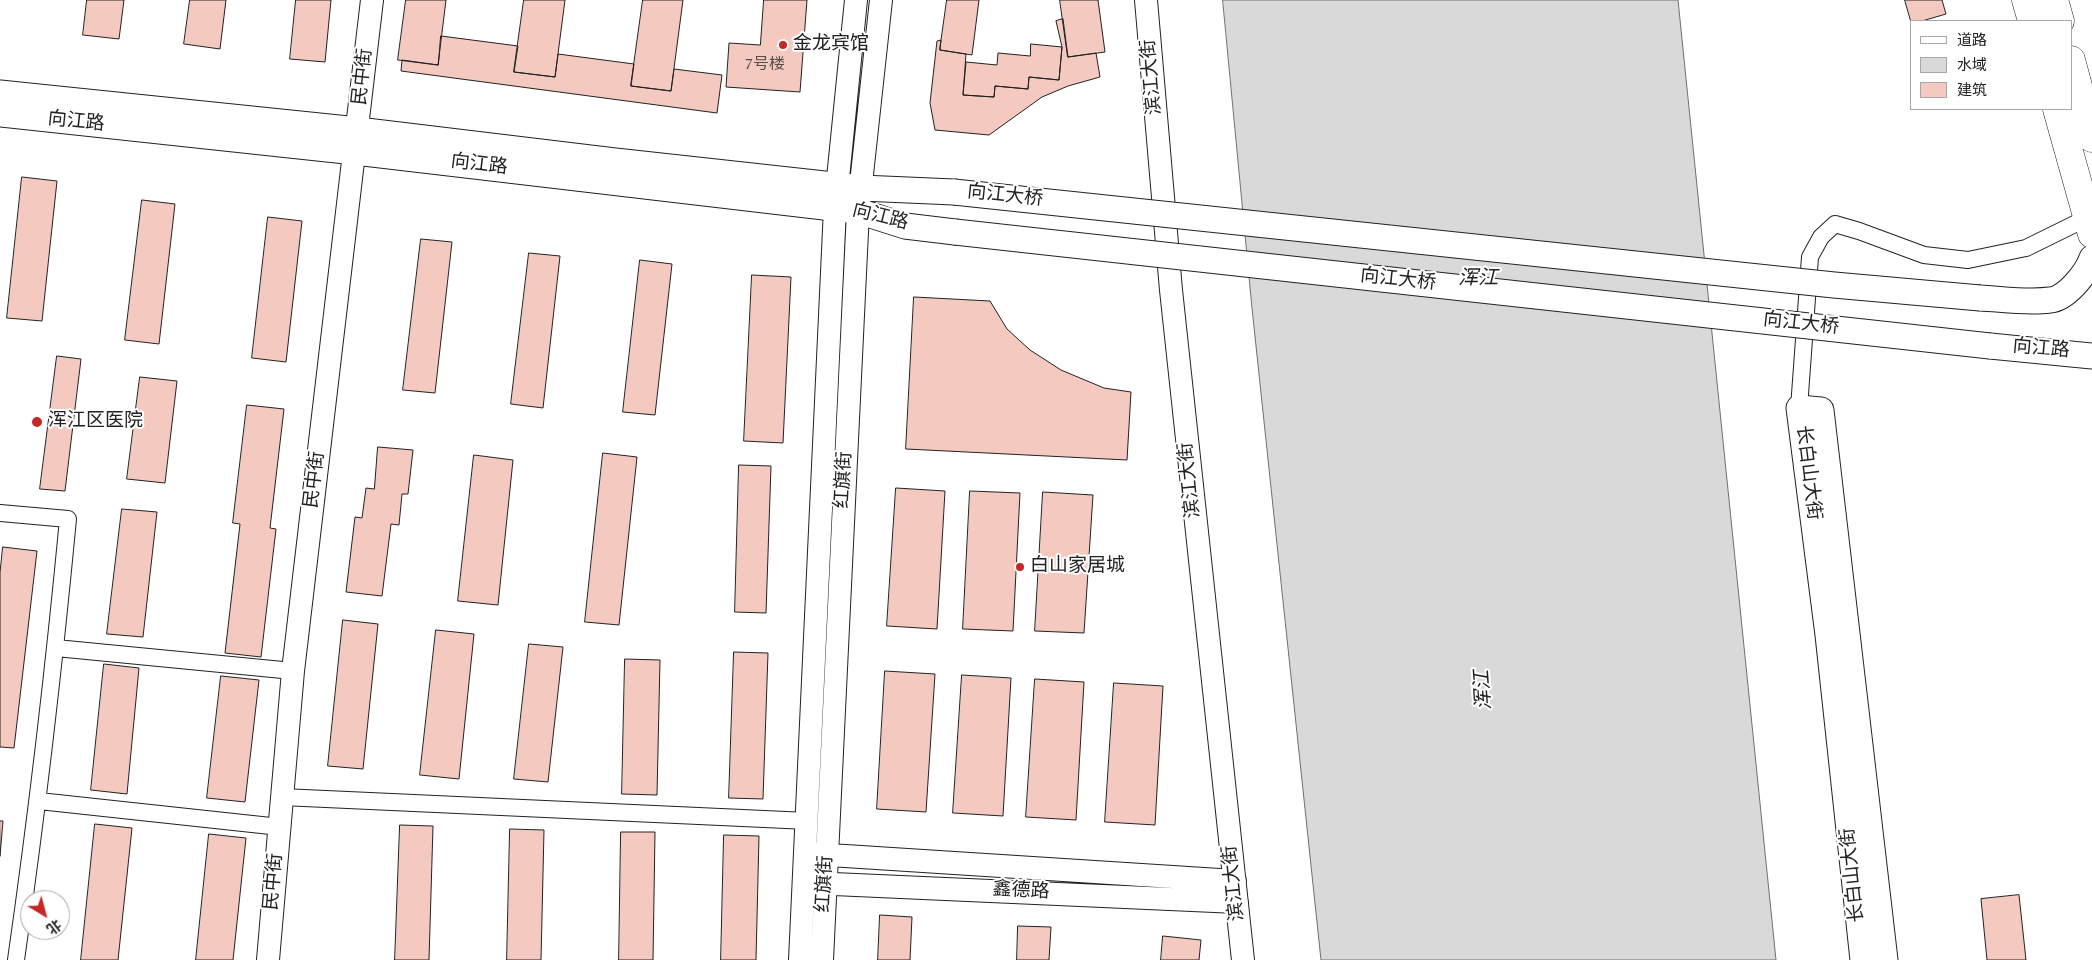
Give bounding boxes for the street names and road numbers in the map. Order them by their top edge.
street label: 滨江大街 [1138,38,1168,116]
street label: 民中街 [350,47,378,107]
street label: 向江路 [46,109,106,137]
street label: 向江路 [449,151,509,181]
street label: 向江大桥 [966,182,1044,212]
street label: 向江路 [850,200,910,236]
street label: 向江大桥 [1359,266,1437,296]
street label: 向江大桥 [1762,310,1840,340]
street label: 向江路 [2012,336,2070,364]
street label: 长白山大街 [1790,424,1824,522]
street label: 滨江大街 [1176,441,1206,519]
street label: 民中街 [301,450,331,510]
street label: 红旗街 [832,451,858,509]
street label: 长白山大街 [1838,827,1870,923]
street label: 滨江大街 [1220,844,1250,922]
street label: 民中街 [261,853,289,911]
street label: 红旗街 [813,855,839,913]
street label: 鑫德路 [992,879,1050,905]

